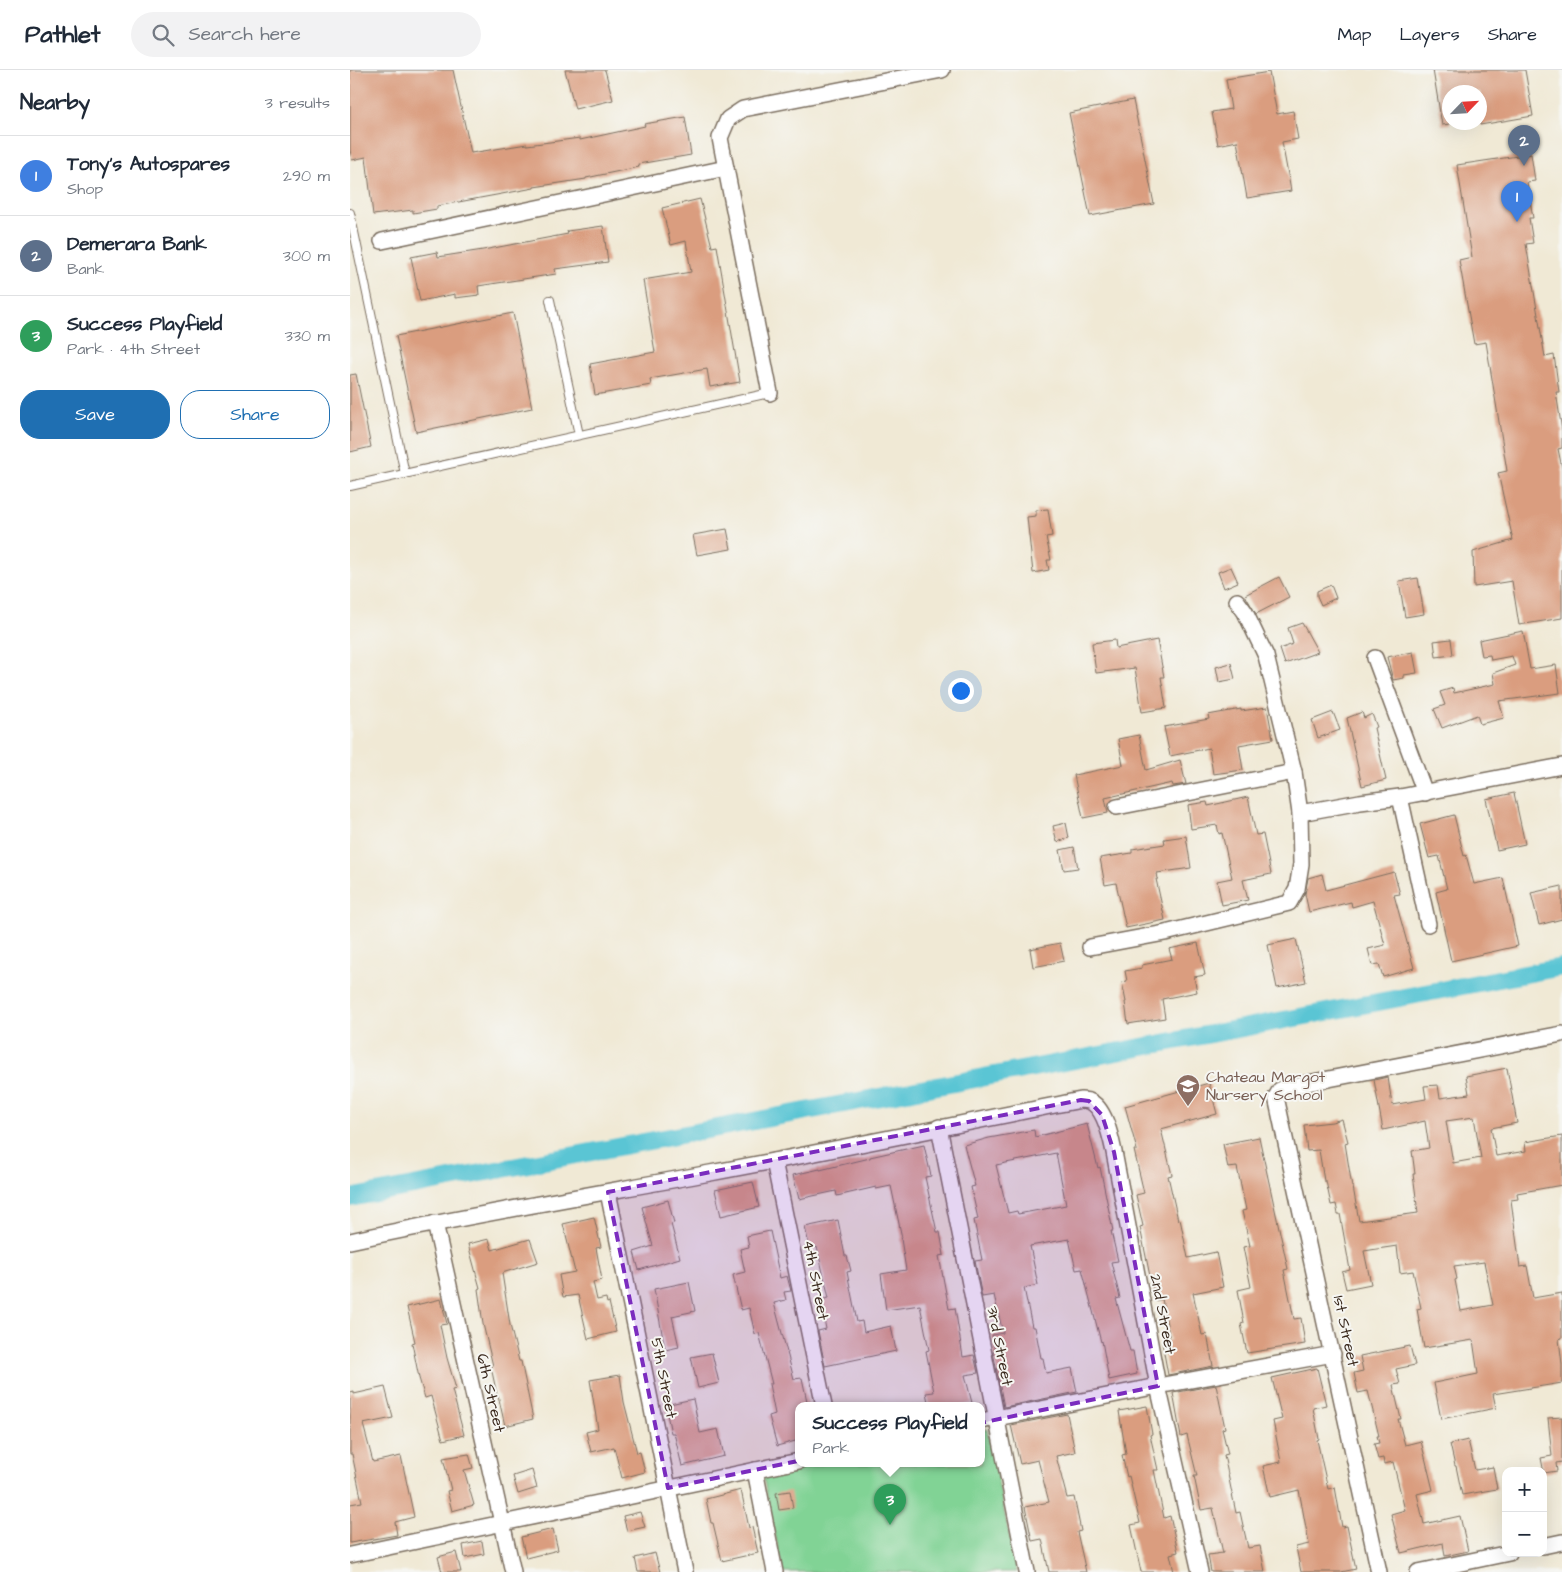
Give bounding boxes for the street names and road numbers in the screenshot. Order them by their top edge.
street label: 4th Street [797,1238,835,1322]
street label: 2nd Street [1144,1272,1182,1356]
street label: 1st Street [1328,1293,1364,1369]
street label: 3rd Street [981,1304,1019,1388]
street label: 5th Street [645,1336,683,1421]
street label: 6th Street [471,1351,511,1435]

